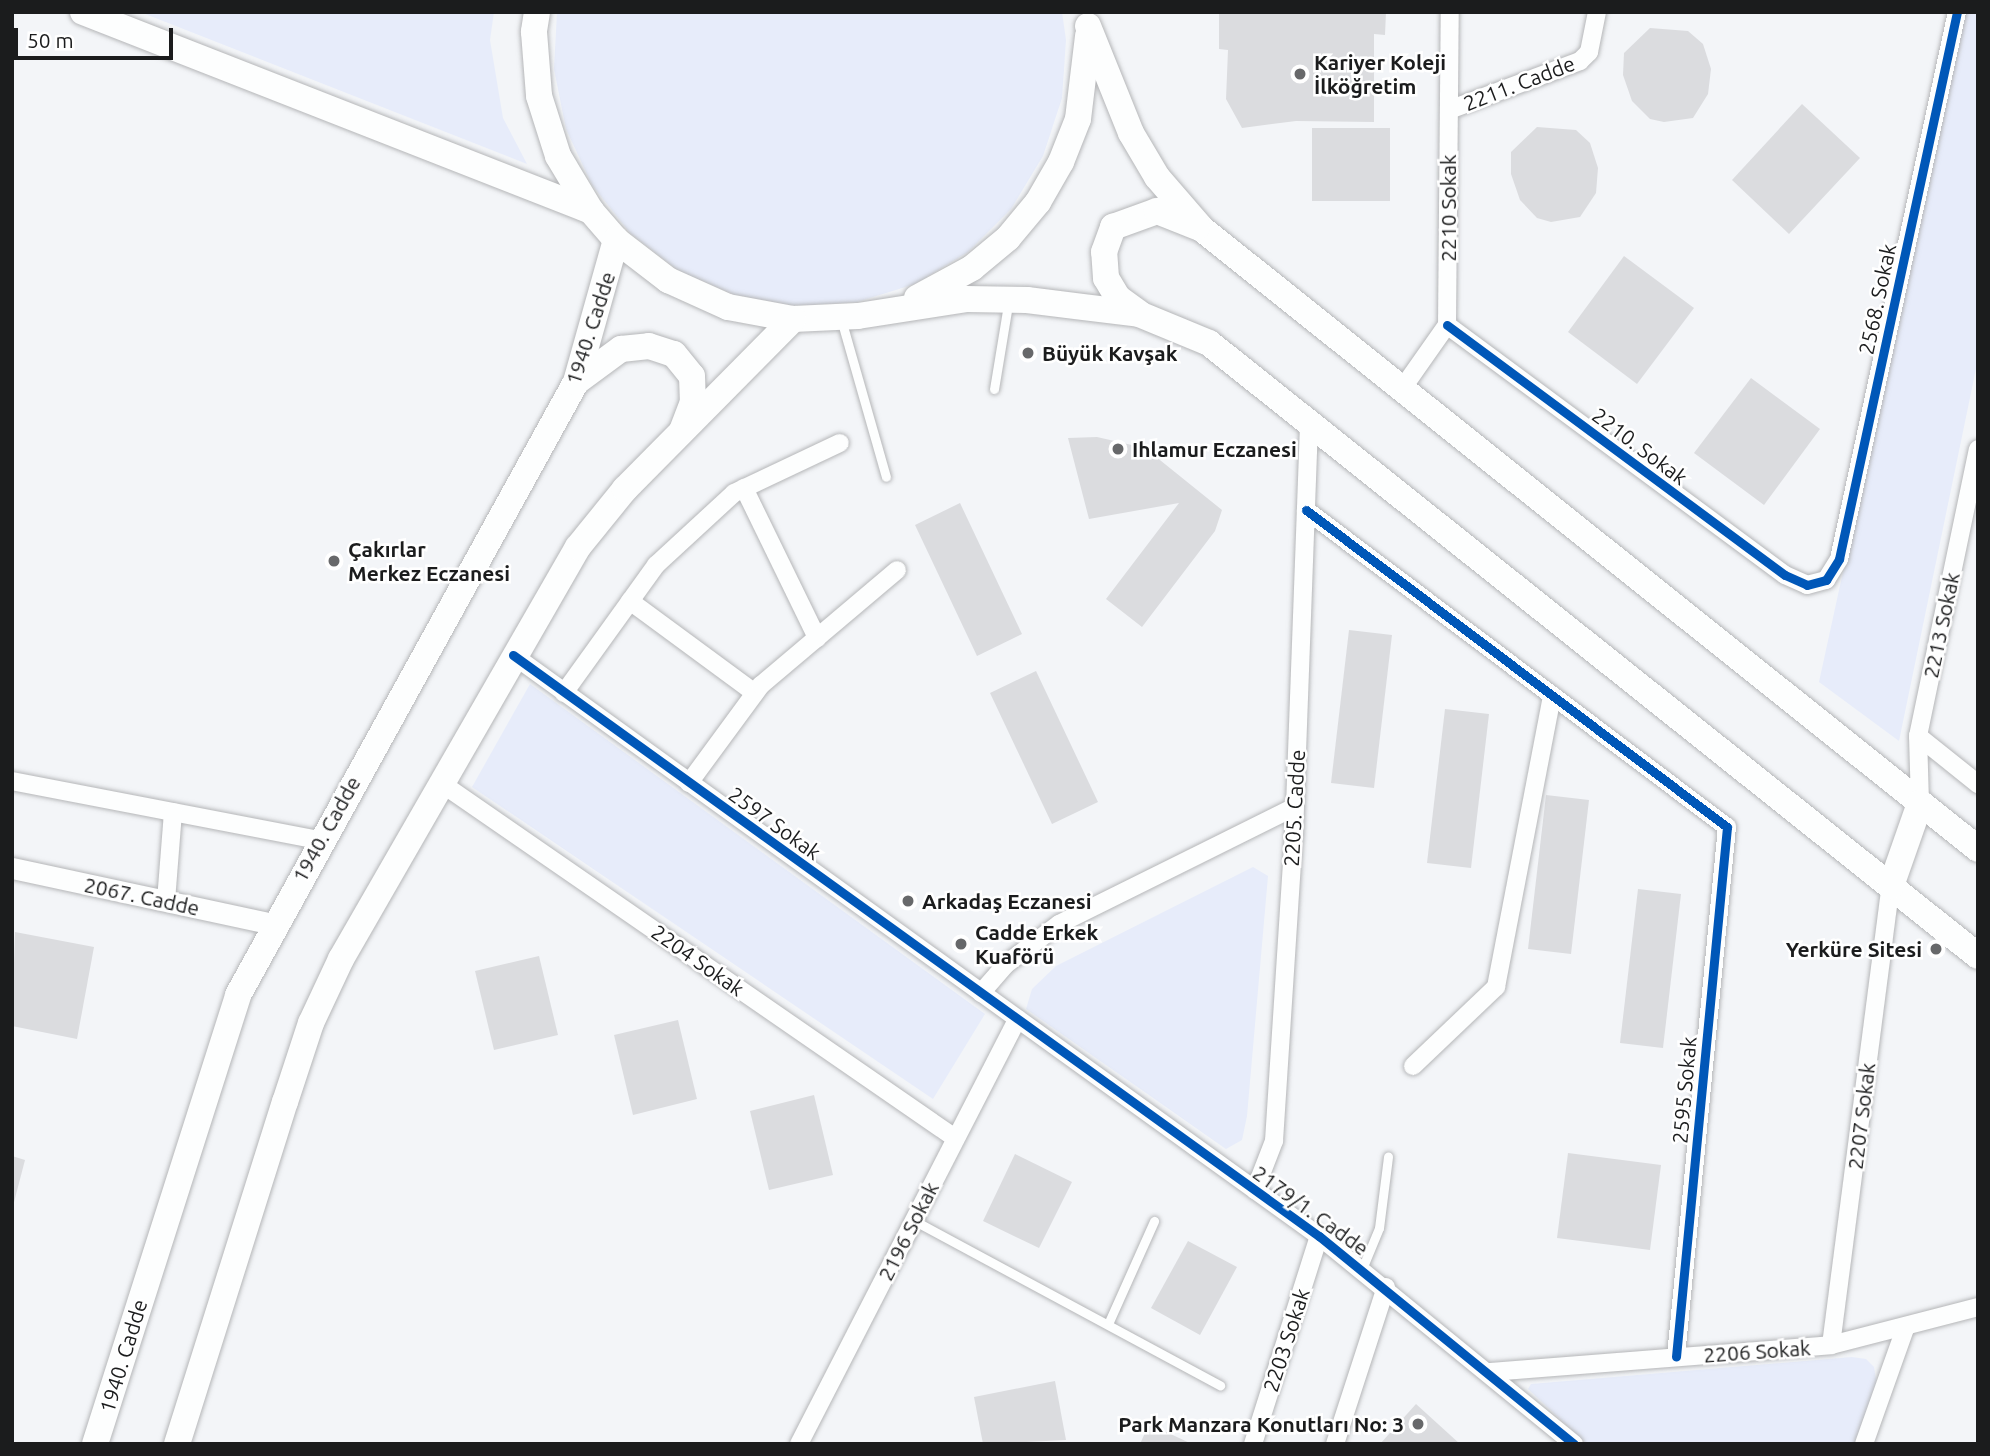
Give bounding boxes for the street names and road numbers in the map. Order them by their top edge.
street label: 2211. Cadde [1460,50,1578,116]
street label: 2210 Sokak [1435,154,1461,262]
street label: 2568. Sokak [1853,241,1901,357]
street label: 1940. Cadde [560,268,620,388]
street label: 2210. Sokak [1587,402,1693,490]
street label: 2213 Sokak [1918,570,1964,680]
street label: 2205. Cadde [1278,749,1310,867]
street label: 1940. Cadde [287,772,365,886]
street label: 2597 Sokak [724,781,826,865]
street label: 2067. Cadde [82,871,202,921]
street label: 2204 Sokak [647,919,749,1001]
street label: 2595 Sokak [1667,1035,1701,1145]
street label: 2207 Sokak [1842,1061,1880,1171]
street label: 2179/1. Cadde [1248,1160,1374,1260]
street label: 2196 Sokak [872,1177,944,1285]
street label: 2203 Sokak [1257,1285,1315,1395]
street label: 1940. Cadde [94,1296,152,1416]
street label: 2206 Sokak [1703,1335,1811,1367]

